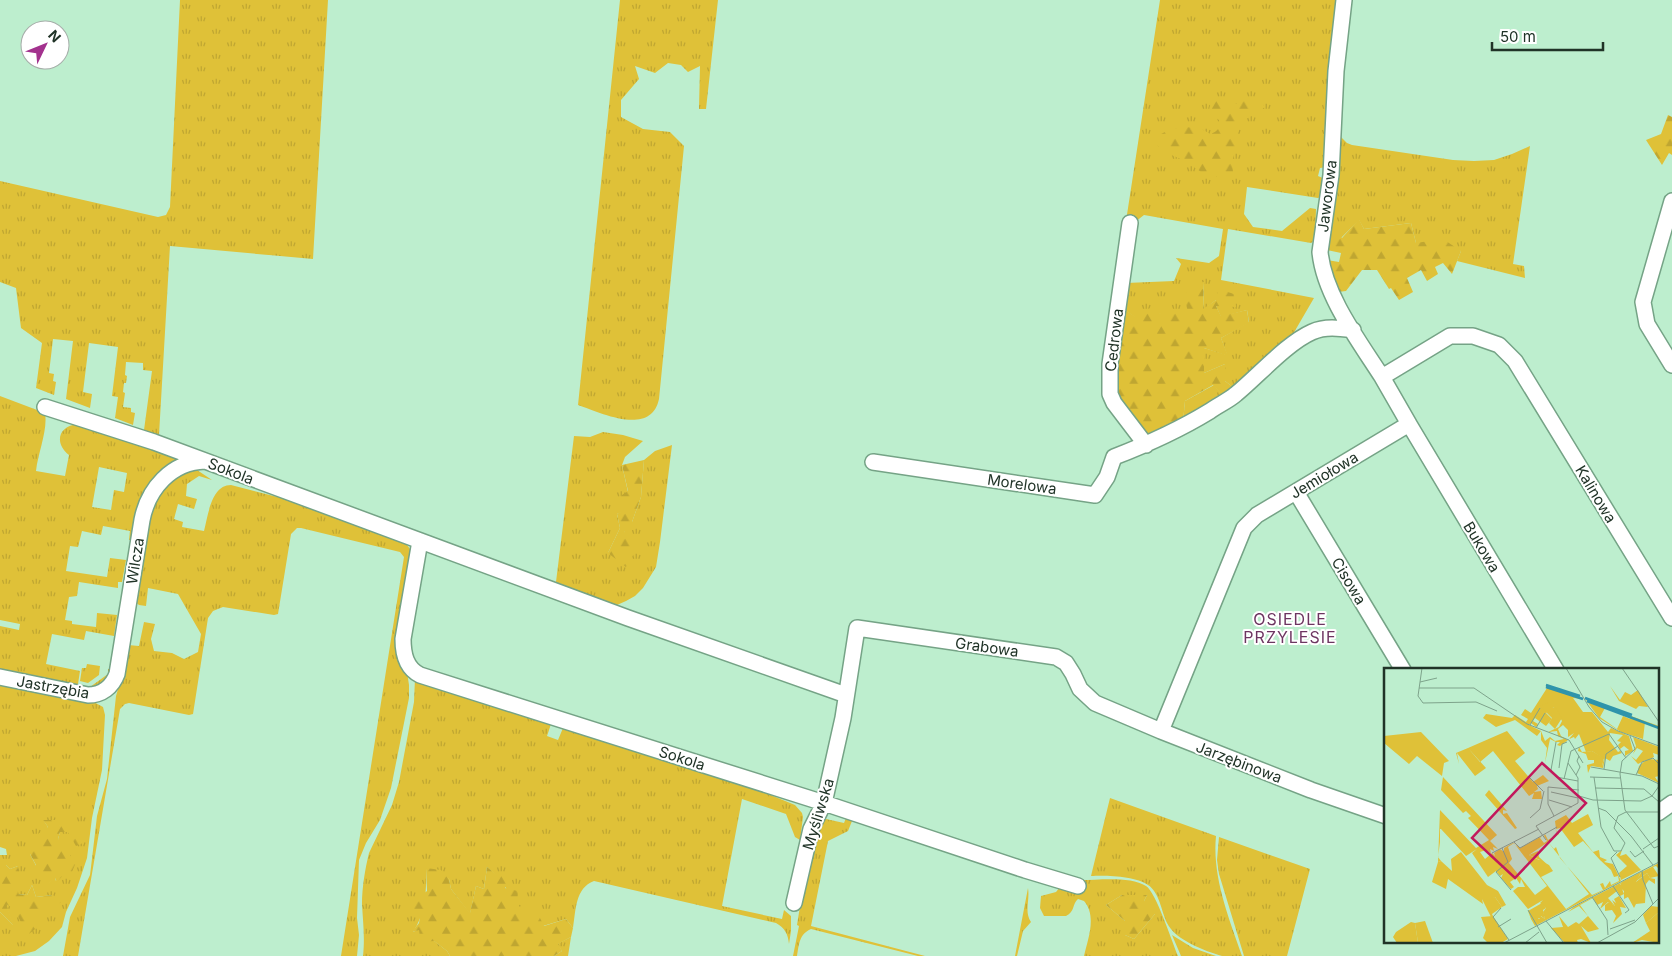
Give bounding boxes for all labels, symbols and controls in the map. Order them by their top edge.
north arrow [20,20,70,70]
scale bar [1492,20,1603,52]
text: N [45,26,65,45]
text: 50 m [1500,27,1536,46]
street label: Jaworowa [1313,159,1341,233]
street label: Cedrowa [1101,307,1127,373]
street label: Jemiołowa [1286,447,1362,503]
street label: Sokola [205,454,257,488]
street label: Kalinowa [1571,462,1621,526]
street label: Morelowa [986,470,1058,498]
street label: Bukowa [1459,518,1505,576]
street label: Wilcza [122,536,148,586]
street label: Cisowa [1327,554,1371,608]
district label: OSIEDLE PRZYLESIE [1243,609,1337,647]
street label: Grabowa [954,633,1020,661]
inset map [1384,668,1660,944]
street label: Jastrzębia [15,671,91,703]
street label: Jarzębinowa [1193,737,1285,787]
street label: Sokola [656,742,708,774]
street label: Myśliwska [798,776,838,852]

